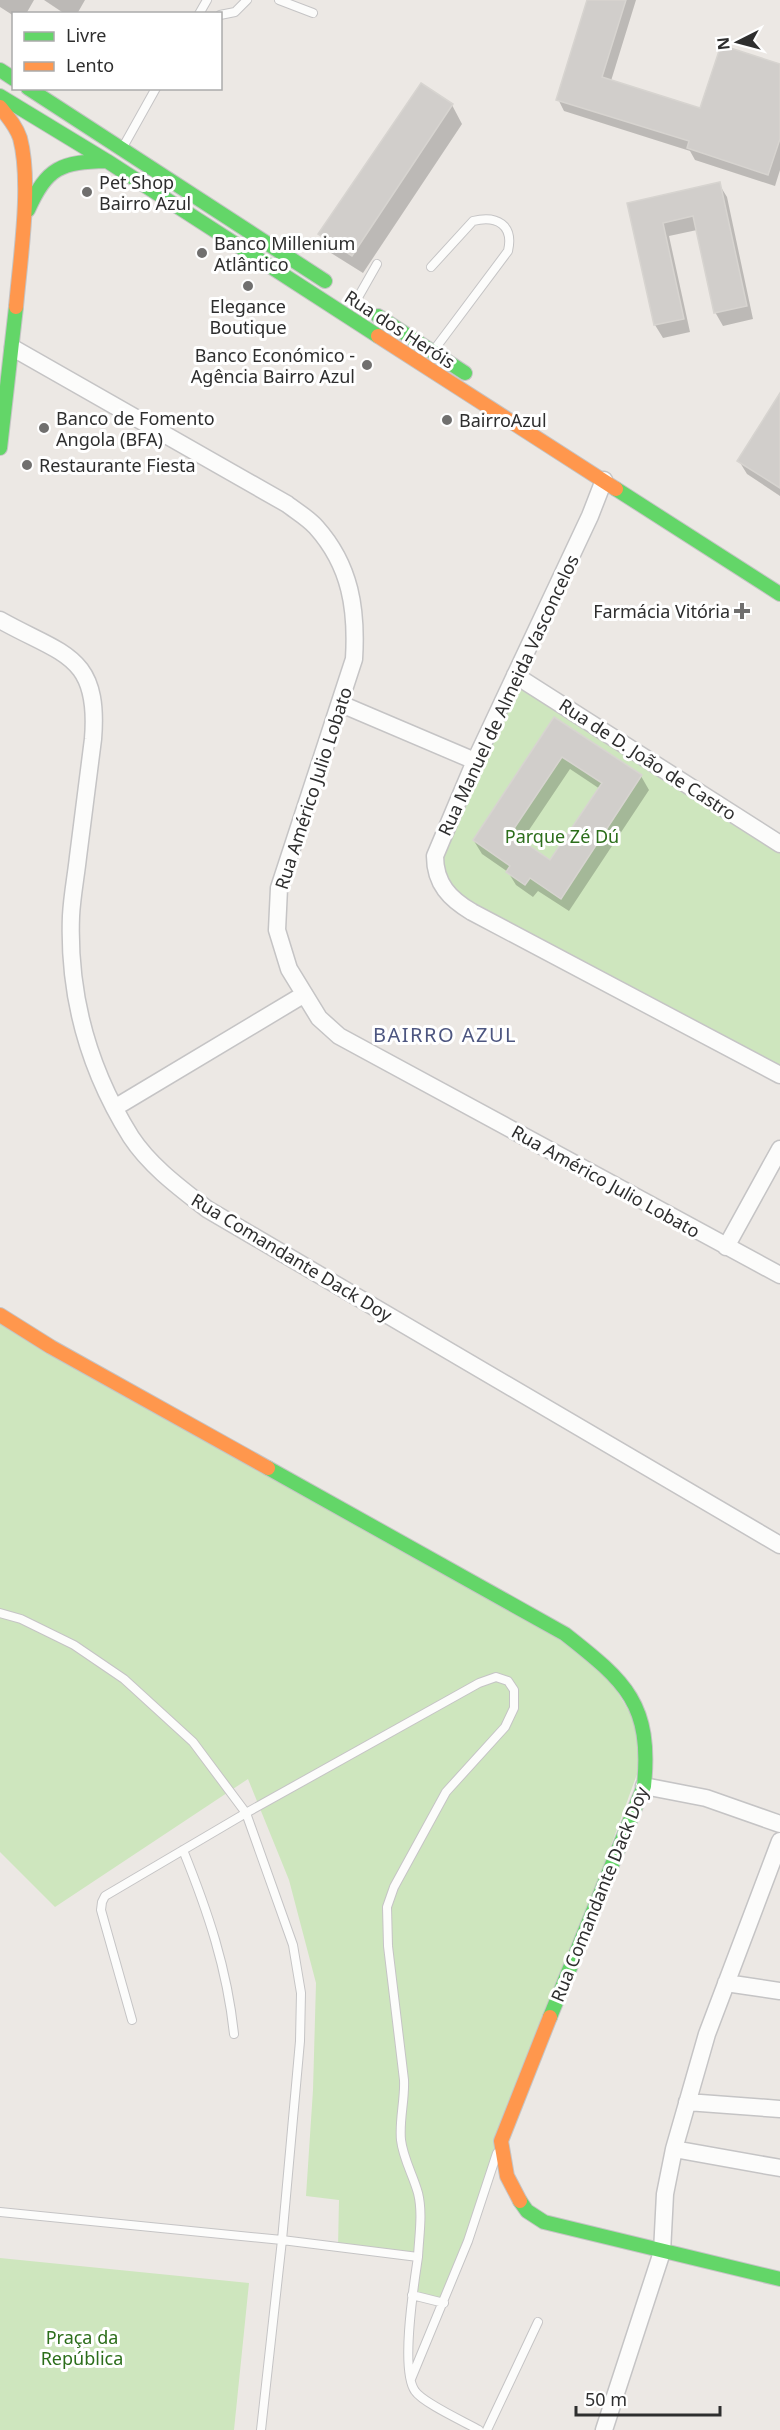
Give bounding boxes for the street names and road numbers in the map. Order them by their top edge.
street label: Rua dos Heróis [340,284,460,374]
street label: Rua Manuel de Almeida Vasconcelos [432,551,584,839]
street label: Rua Américo Julio Lobato [269,684,357,892]
street label: Rua de D. João de Castro [555,693,741,825]
street label: Rua Américo Julio Lobato [508,1119,704,1243]
street label: Rua Comandante Dack Doy [187,1187,397,1327]
street label: Rua Comandante Dack Doy [545,1782,654,2005]

